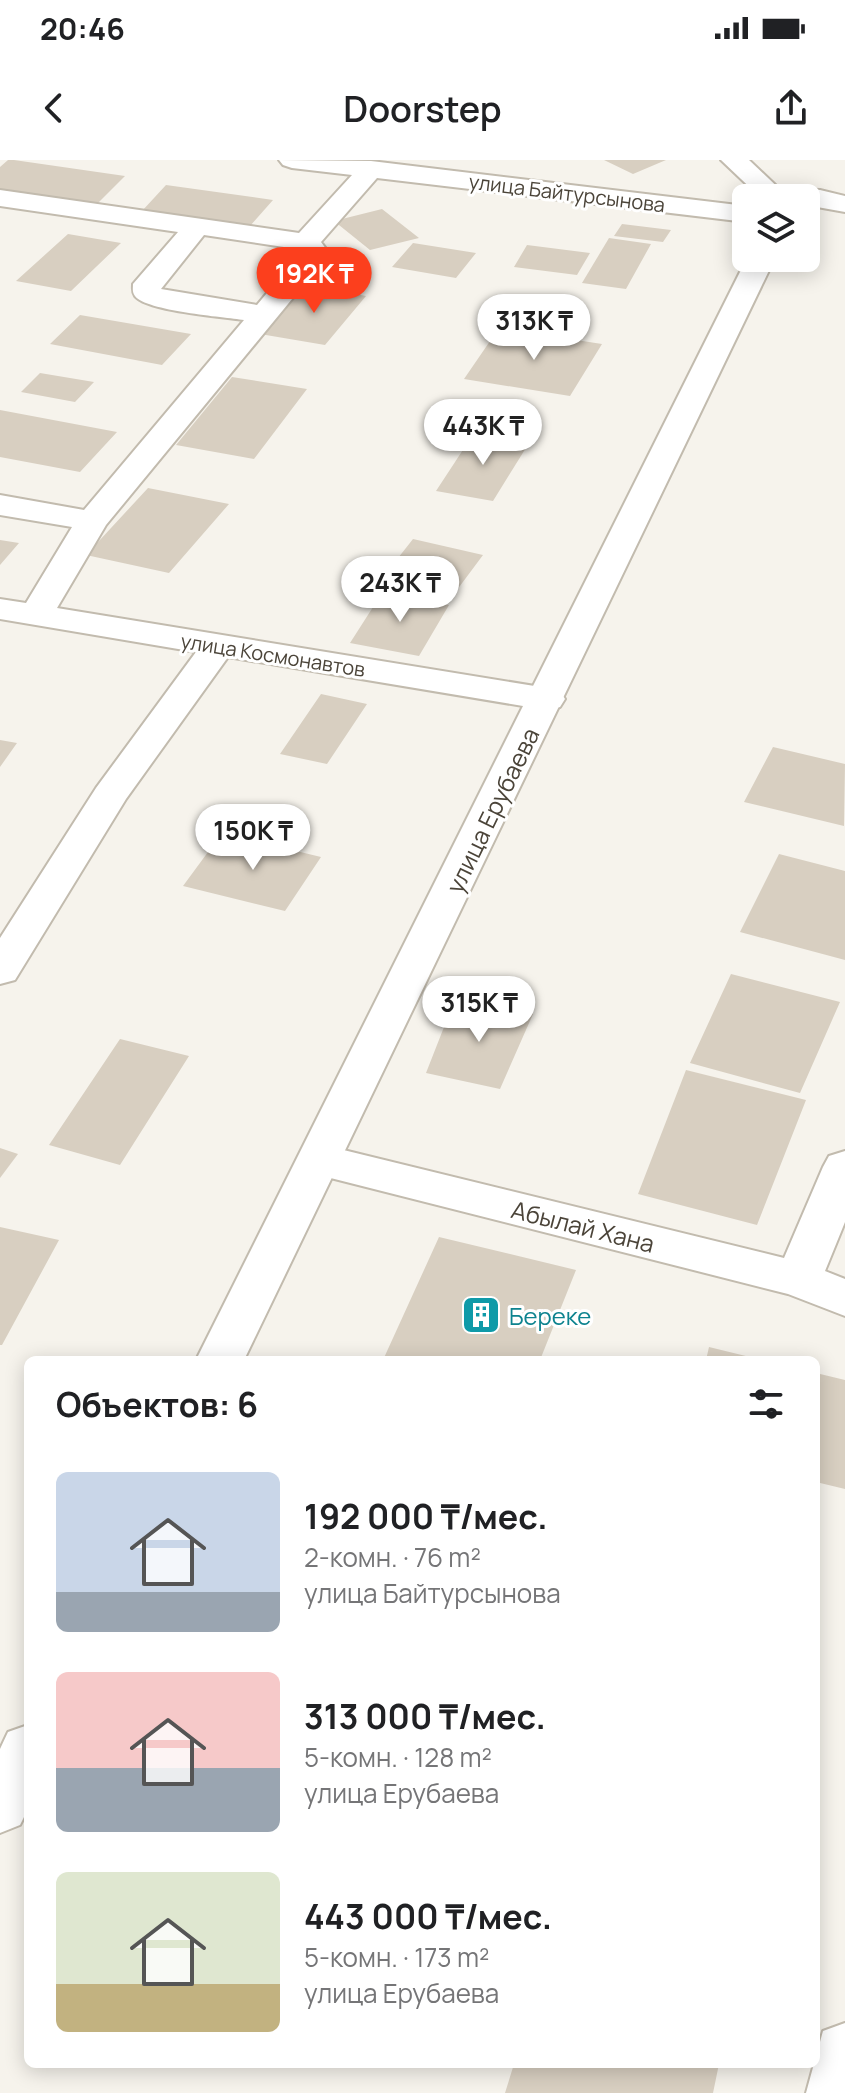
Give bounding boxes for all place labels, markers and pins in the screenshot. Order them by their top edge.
pin: 192K ₸ [249,247,379,315]
pin: 313K ₸ [469,294,599,362]
pin: 443K ₸ [418,399,548,467]
pin: 243K ₸ [335,556,465,624]
pin: 150K ₸ [188,804,318,872]
pin: 315K ₸ [414,976,544,1044]
building icon: Береке [460,1294,502,1336]
place label: Береке [509,1299,591,1332]

